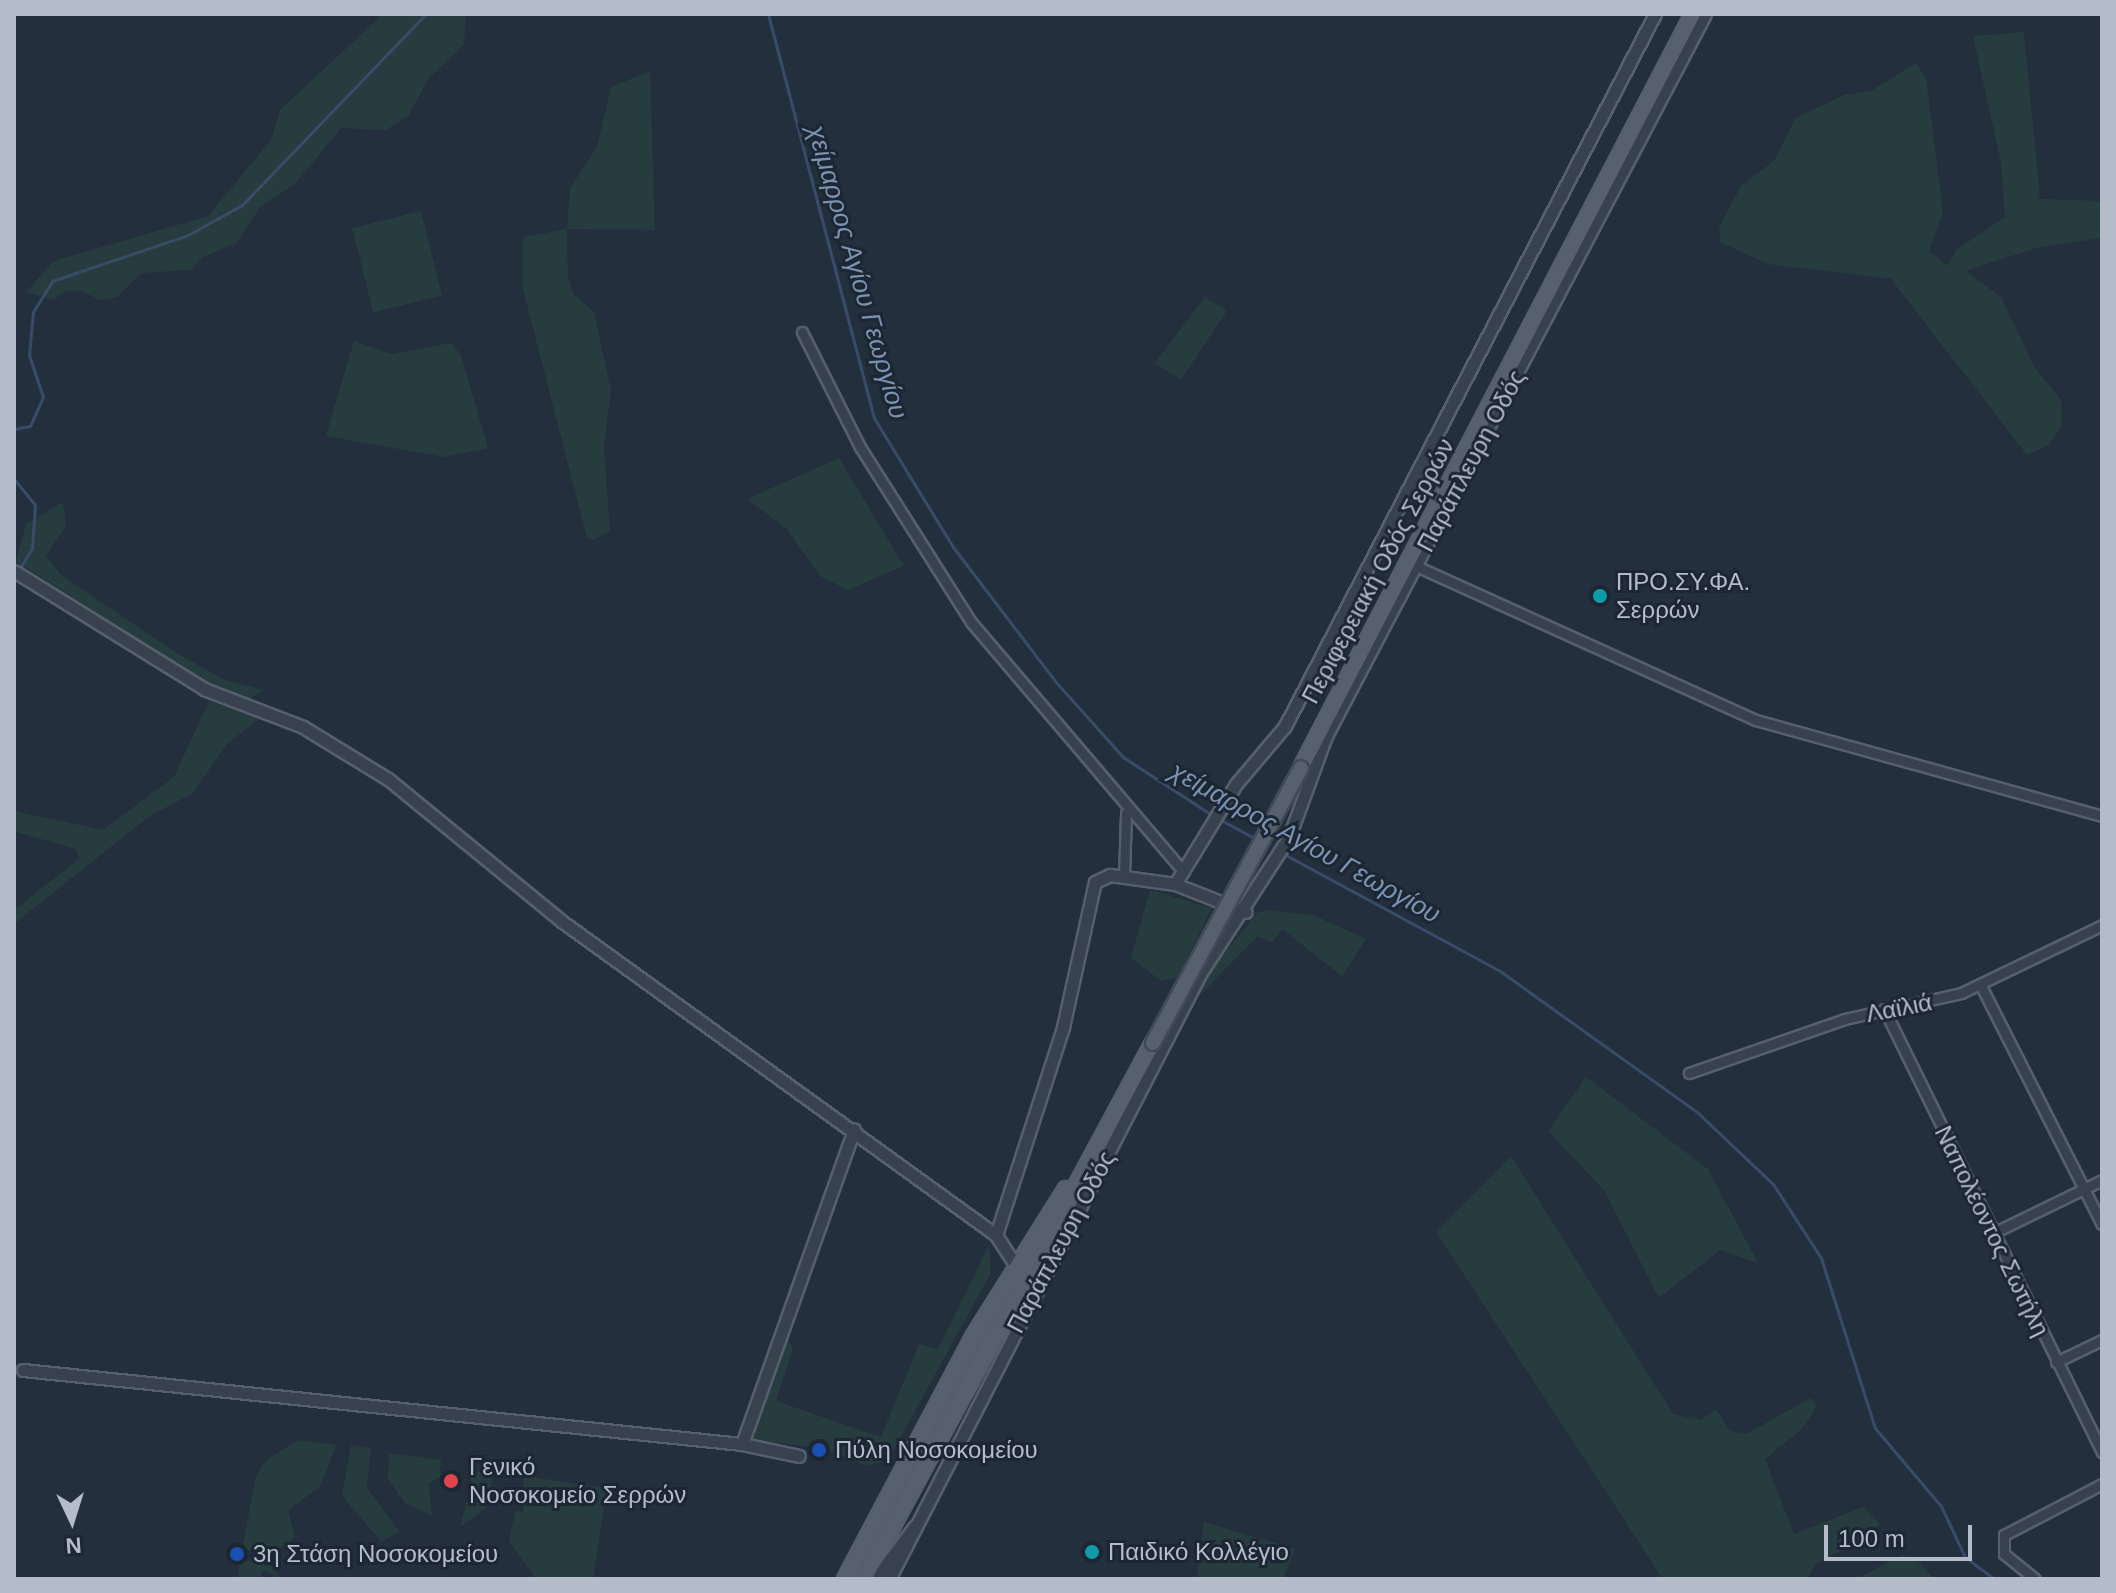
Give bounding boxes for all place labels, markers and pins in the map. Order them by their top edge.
place label: ΠΡΟ.ΣΥ.ΦΑ. Σερρών [1616,568,1750,624]
marker: ΠΡΟ.ΣΥ.ΦΑ. Σερρών [1591,587,1609,605]
place label: Πύλη Νοσοκομείου [835,1436,1038,1464]
marker: Πύλη Νοσοκομείου [810,1441,828,1459]
place label: Γενικό Νοσοκομείο Σερρών [469,1453,686,1509]
marker: Γενικό Νοσοκομείο Σερρών [440,1470,462,1492]
place label: Παιδικό Κολλέγιο [1108,1538,1289,1566]
place label: 3η Στάση Νοσοκομείου [253,1540,498,1568]
marker: Παιδικό Κολλέγιο [1083,1543,1101,1561]
marker: 3η Στάση Νοσοκομείου [228,1545,246,1563]

